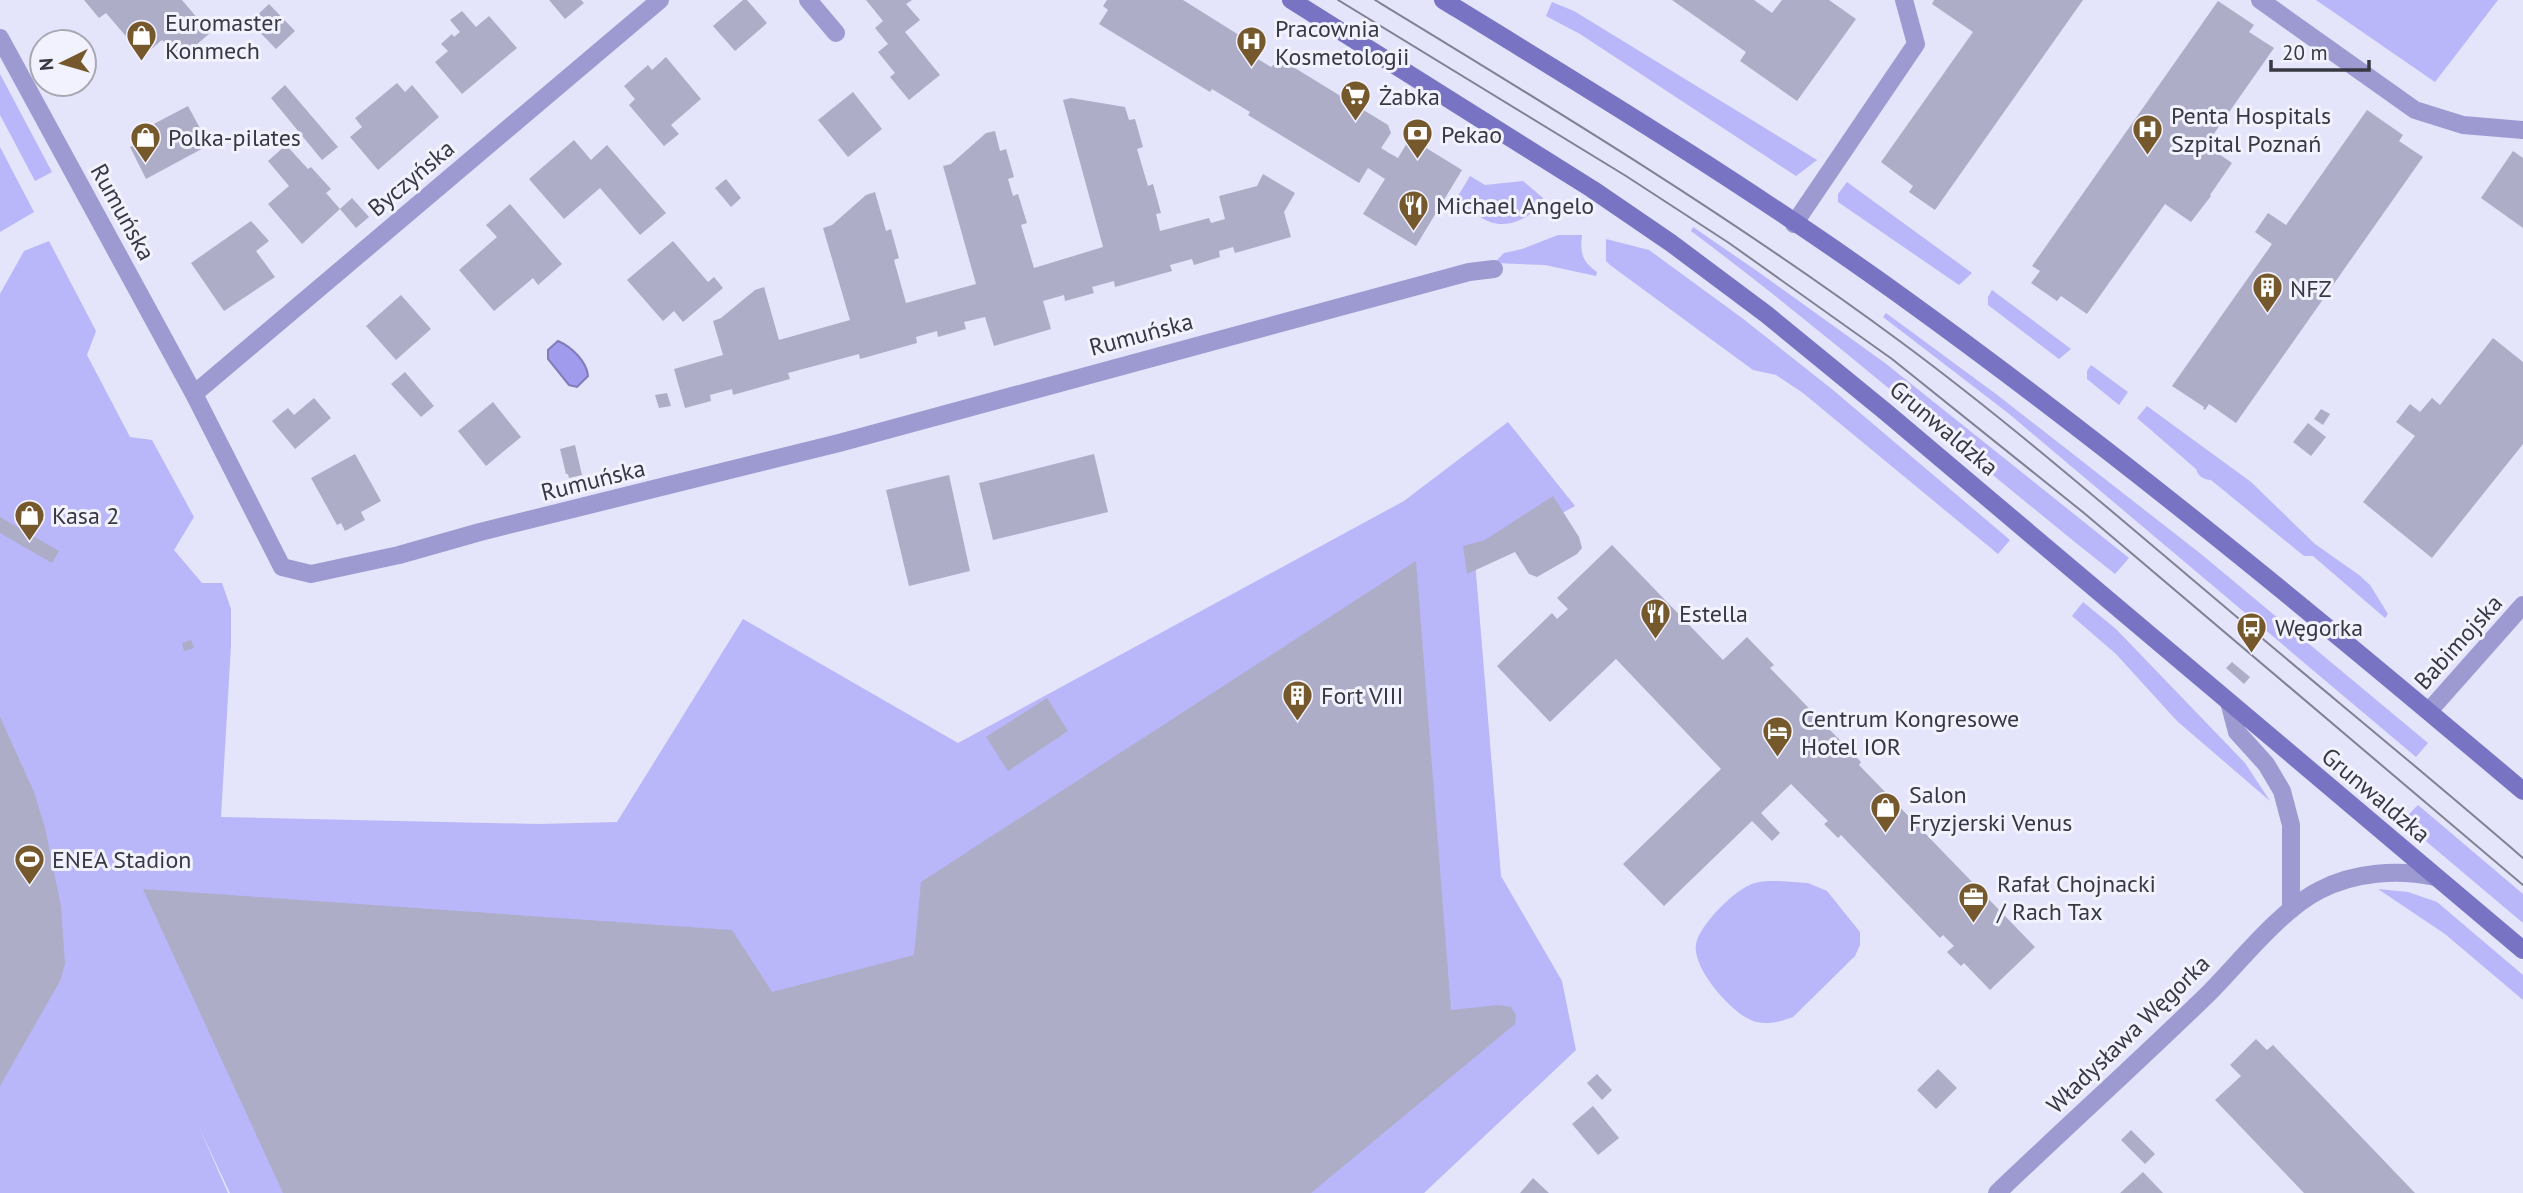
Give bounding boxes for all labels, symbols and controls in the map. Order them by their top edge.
place label: Euromaster Konmech [165,7,282,66]
place label: Pracownia Kosmetologii [1275,13,1410,72]
shop icon: Euromaster Konmech [125,19,159,63]
hospital icon: Pracownia Kosmetologii [1235,25,1269,69]
north arrow [28,28,98,98]
scale bar [2271,28,2369,72]
text: 20 m [2282,39,2328,66]
text: N [34,57,59,72]
supermarket icon: Żabka [1339,79,1373,123]
place label: Żabka [1379,81,1440,112]
place label: Penta Hospitals Szpital Poznań [2171,100,2331,159]
hospital icon: Penta Hospitals Szpital Poznań [2131,112,2165,156]
bank icon: Pekao [1401,117,1435,161]
place label: Pekao [1441,119,1502,150]
shop icon: Polka-pilates [128,120,162,164]
place label: Polka-pilates [168,122,301,153]
street label: Byczyńska [361,133,461,223]
street label: Rumuńska [84,158,162,266]
restaurant icon: Michael Angelo [1396,188,1430,232]
place label: Michael Angelo [1436,190,1594,221]
building icon: NFZ [2250,271,2284,315]
place label: NFZ [2290,273,2332,304]
street label: Rumuńska [1086,305,1196,363]
street label: Grunwaldzka [1883,374,2005,482]
street label: Rumuńska [538,452,648,508]
shop icon: Kasa 2 [12,498,46,542]
place label: Kasa 2 [52,500,119,531]
street label: Babimojska [2407,588,2509,696]
restaurant icon: Estella [1639,596,1673,640]
place label: Estella [1679,598,1748,629]
bus stop icon: Węgorka [2235,610,2269,654]
place label: Węgorka [2275,612,2363,643]
building icon: Fort VIII [1281,678,1315,722]
place label: Fort VIII [1321,680,1404,711]
place label: Centrum Kongresowe Hotel IOR [1801,703,2019,762]
hotel icon: Centrum Kongresowe Hotel IOR [1761,715,1795,759]
street label: Grunwaldzka [2315,741,2437,849]
place label: Salon Fryzjerski Venus [1909,779,2072,838]
shop icon: Salon Fryzjerski Venus [1869,791,1903,835]
sports icon: ENEA Stadion [12,842,46,886]
place label: ENEA Stadion [52,844,191,875]
place label: Rafał Chojnacki / Rach Tax [1996,868,2156,927]
office icon: Rafał Chojnacki / Rach Tax [1957,880,1991,924]
street label: Władysława Węgorka [2040,948,2216,1120]

